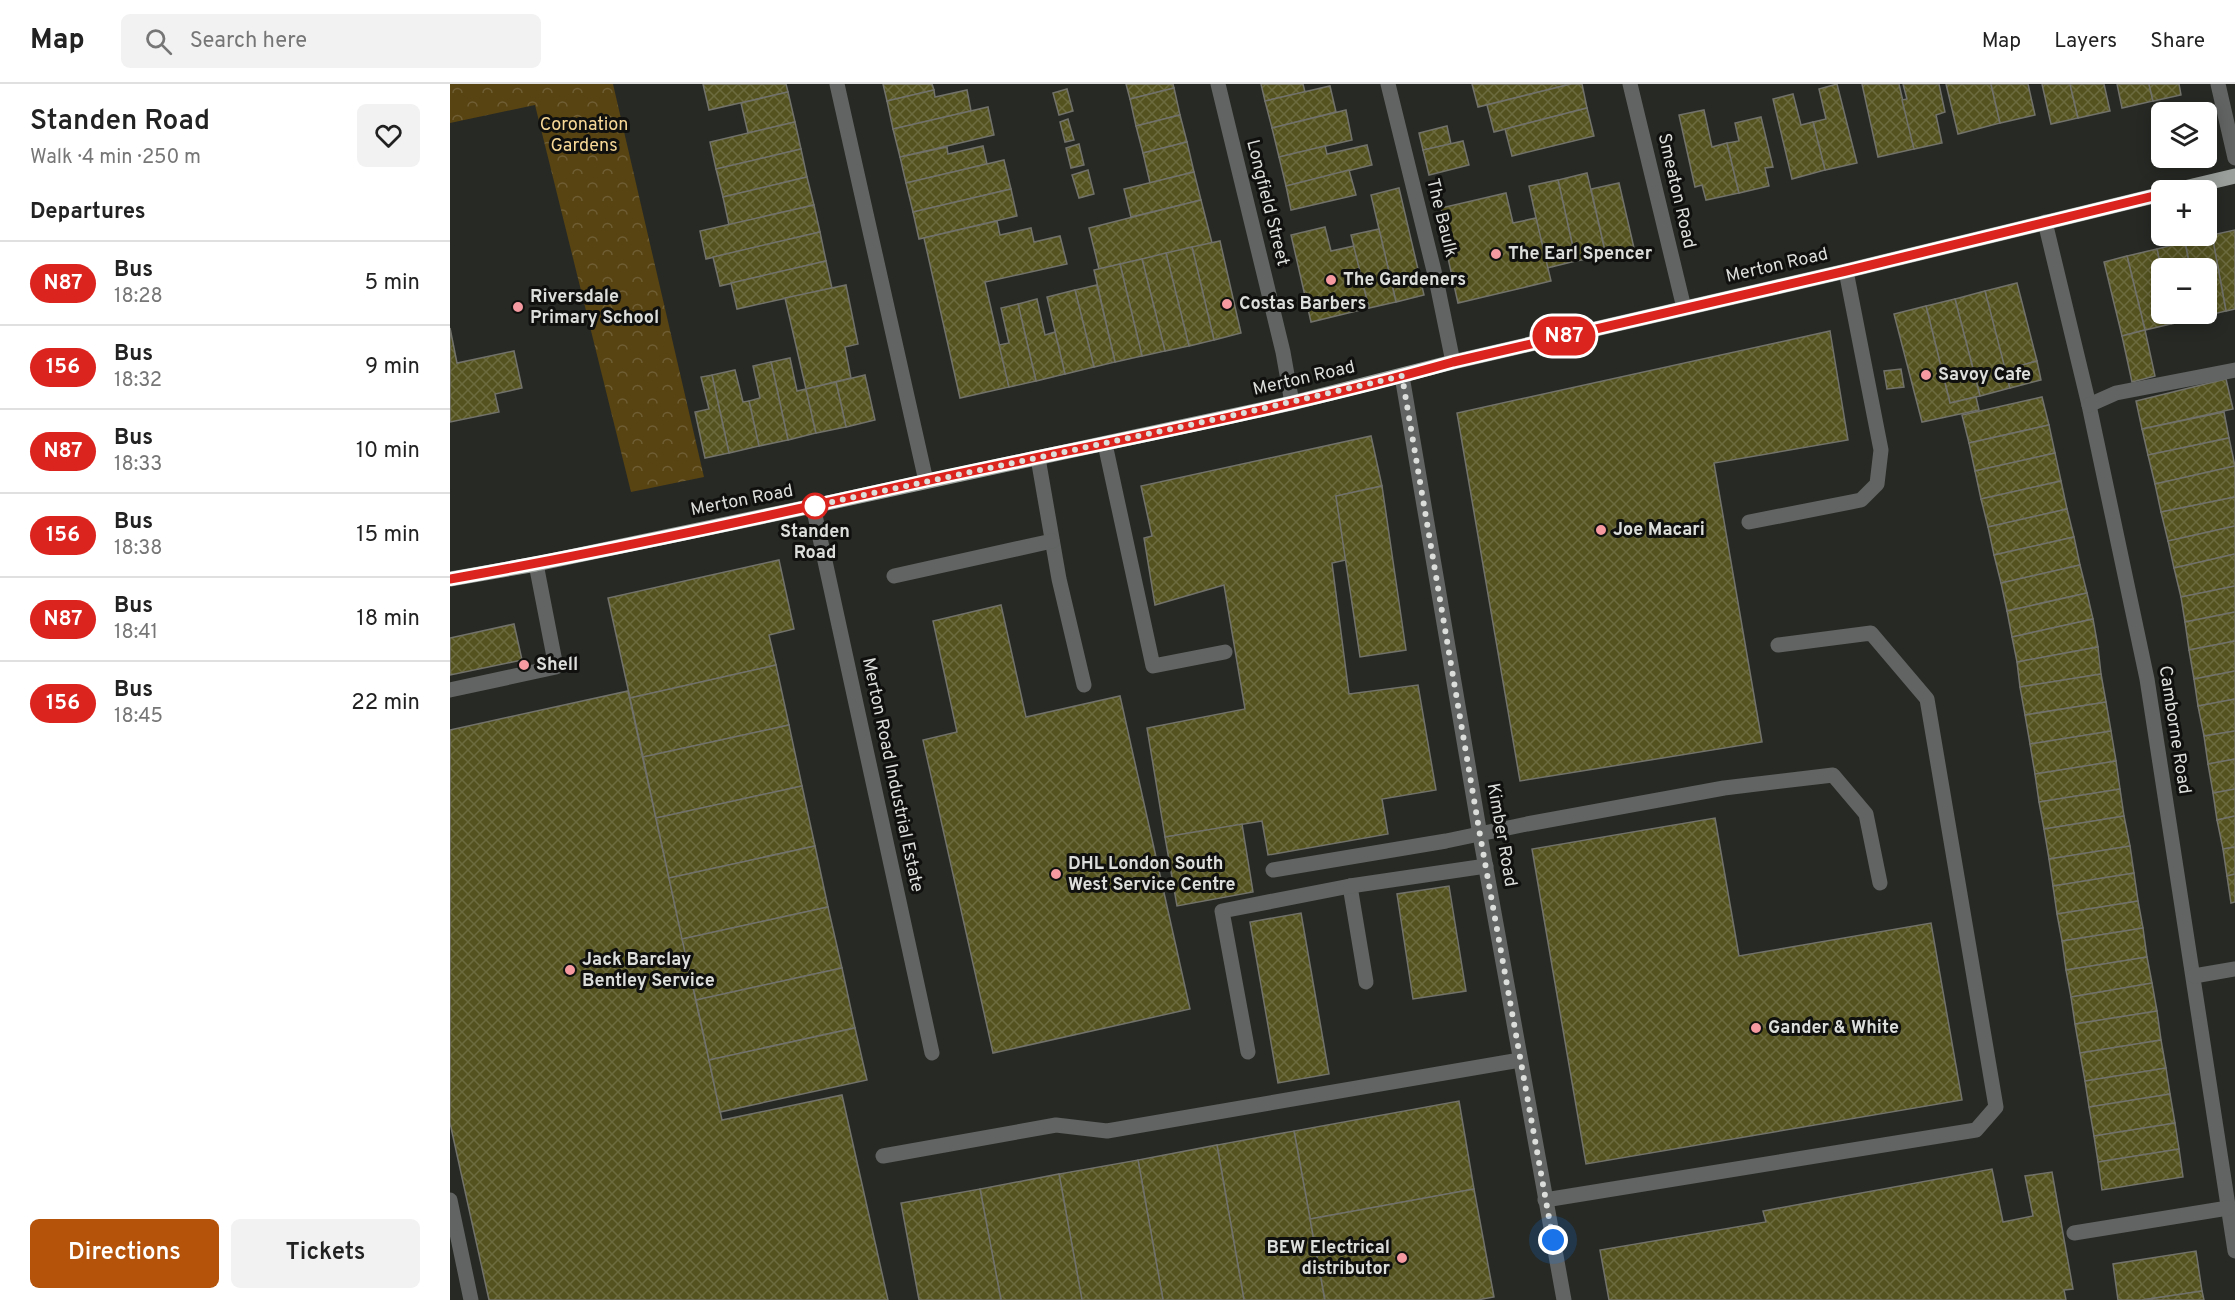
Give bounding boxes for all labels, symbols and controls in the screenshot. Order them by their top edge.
search box [121,14,541,68]
text: Map [30,23,85,59]
icon: search [142,25,175,58]
text: Search here [190,28,307,55]
text: Map [1982,28,2021,55]
text: Layers [2054,28,2117,55]
text: Share [2150,28,2205,55]
map controls [2151,102,2217,324]
button: layers [2151,102,2217,168]
text: Standen Road [30,104,210,140]
button: heart [357,104,420,167]
park label: Coronation Gardens [540,114,628,158]
street label: Smeaton Road [1652,131,1700,251]
street label: Longfield Street [1240,137,1294,269]
text: Walk · 4 min · 250 m [30,145,201,171]
street label: The Baulk [1420,176,1462,260]
button: + [2151,180,2217,246]
text: Departures [30,199,146,226]
place label: The Earl Spencer [1508,243,1653,266]
street label: Merton Road [1724,243,1830,289]
marker: The Earl Spencer [1489,247,1503,261]
text: Bus [114,257,153,284]
button: − [2151,258,2217,324]
place label: The Gardeners [1343,269,1466,292]
text: N87 [43,270,83,297]
text: 5 min [365,270,420,297]
marker: The Gardeners [1324,273,1338,287]
text: 18:28 [114,284,163,310]
place label: Riversdale Primary School [530,286,659,330]
place label: Costas Barbers [1239,293,1366,316]
marker: Costas Barbers [1220,297,1234,311]
marker: Riversdale Primary School [511,300,525,314]
line badge: N87 [1530,316,1598,356]
text: N87 [1544,323,1584,350]
text: Bus [114,341,153,368]
text: 156 [46,354,80,381]
text: 9 min [365,354,420,381]
street label: Merton Road [1251,356,1357,402]
place label: Savoy Cafe [1938,364,2031,387]
text: 18:32 [114,368,162,394]
marker: Savoy Cafe [1919,368,1933,382]
text: Bus [114,425,153,452]
text: N87 [43,438,83,465]
text: 10 min [356,438,420,465]
text: 18:33 [114,452,162,478]
street label: Merton Road [689,480,795,522]
marker: Standen Road [802,493,828,519]
text: Bus [114,509,153,536]
place label: Joe Macari [1613,519,1705,542]
place label: Standen Road [780,521,850,565]
text: 156 [46,522,80,549]
text: 15 min [356,522,420,549]
marker: Joe Macari [1594,523,1608,537]
text: 18:38 [114,536,162,562]
text: Bus [114,593,153,620]
text: N87 [43,606,83,633]
text: 18 min [357,606,420,633]
text: 18:41 [114,620,158,646]
place label: Shell [536,654,578,677]
street label: Merton Road Industrial Estate [856,656,928,894]
marker: Shell [517,658,531,672]
street label: Camborne Road [2152,664,2196,796]
text: Bus [114,677,153,704]
text: 156 [46,690,80,717]
text: 22 min [351,690,420,717]
text: 18:45 [114,704,163,730]
street label: Kimber Road [1481,781,1521,889]
place label: DHL London South West Service Centre [1068,853,1236,897]
marker: DHL London South West Service Centre [1049,867,1063,881]
place label: Jack Barclay Bentley Service [582,949,715,993]
marker: Jack Barclay Bentley Service [563,963,577,977]
place label: Gander & White [1768,1017,1899,1040]
marker: Gander & White [1749,1021,1763,1035]
button: Directions [30,1219,219,1288]
button: Tickets [231,1219,420,1288]
your location [1538,1225,1568,1255]
place label: BEW Electrical distributor [1267,1237,1390,1281]
marker: BEW Electrical distributor [1395,1251,1409,1265]

